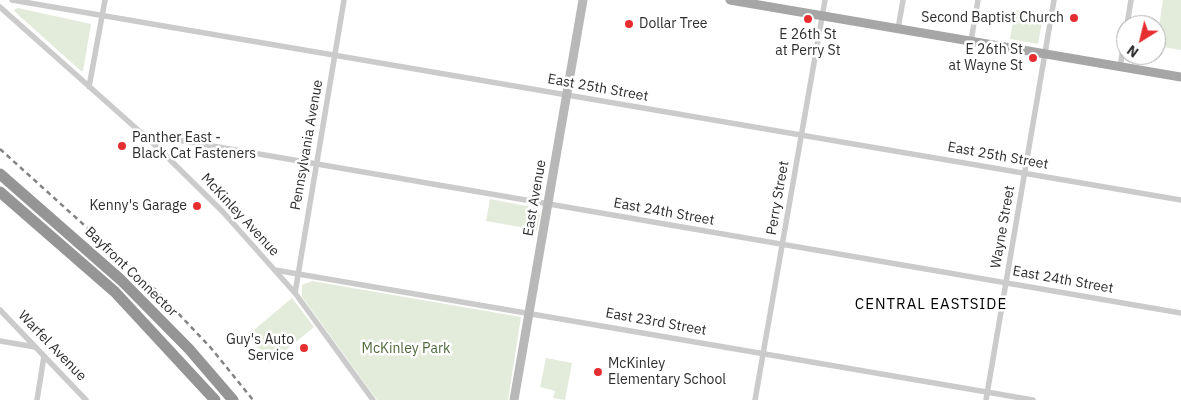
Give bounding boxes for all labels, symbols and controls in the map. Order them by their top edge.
place label: Second Baptist Church [921,10,1064,26]
marker: Second Baptist Church [1068,12,1080,24]
marker: E 26th St at Perry St [802,13,814,25]
north arrow [1116,15,1166,65]
place label: Dollar Tree [639,16,708,32]
marker: Dollar Tree [623,18,635,30]
place label: E 26th St at Perry St [775,27,841,59]
text: N [1123,41,1142,62]
place label: E 26th St at Wayne St [949,42,1023,74]
marker: E 26th St at Wayne St [1027,52,1039,64]
street label: East 25th Street [546,71,650,105]
street label: Pennsylvania Avenue [287,78,327,212]
place label: Panther East - Black Cat Fasteners [132,130,256,162]
street label: East 25th Street [946,139,1050,173]
marker: Panther East - Black Cat Fasteners [116,140,128,152]
street label: East Avenue [520,158,550,238]
street label: Perry Street [763,160,793,236]
street label: McKinley Avenue [197,170,283,260]
street label: Wayne Street [987,184,1019,270]
street label: East 24th Street [612,195,716,229]
place label: Kenny's Garage [89,198,187,214]
marker: Kenny's Garage [191,200,203,212]
street label: Bayfront Connector [81,224,181,320]
street label: East 24th Street [1011,263,1115,297]
district label: CENTRAL EASTSIDE [853,296,1009,314]
street label: East 23rd Street [604,305,708,339]
street label: Warfel Avenue [14,307,90,385]
place label: Guy's Auto Service [226,332,294,364]
park label: McKinley Park [362,341,450,357]
marker: Guy's Auto Service [298,342,310,354]
place label: McKinley Elementary School [608,356,726,388]
marker: McKinley Elementary School [592,366,604,378]

